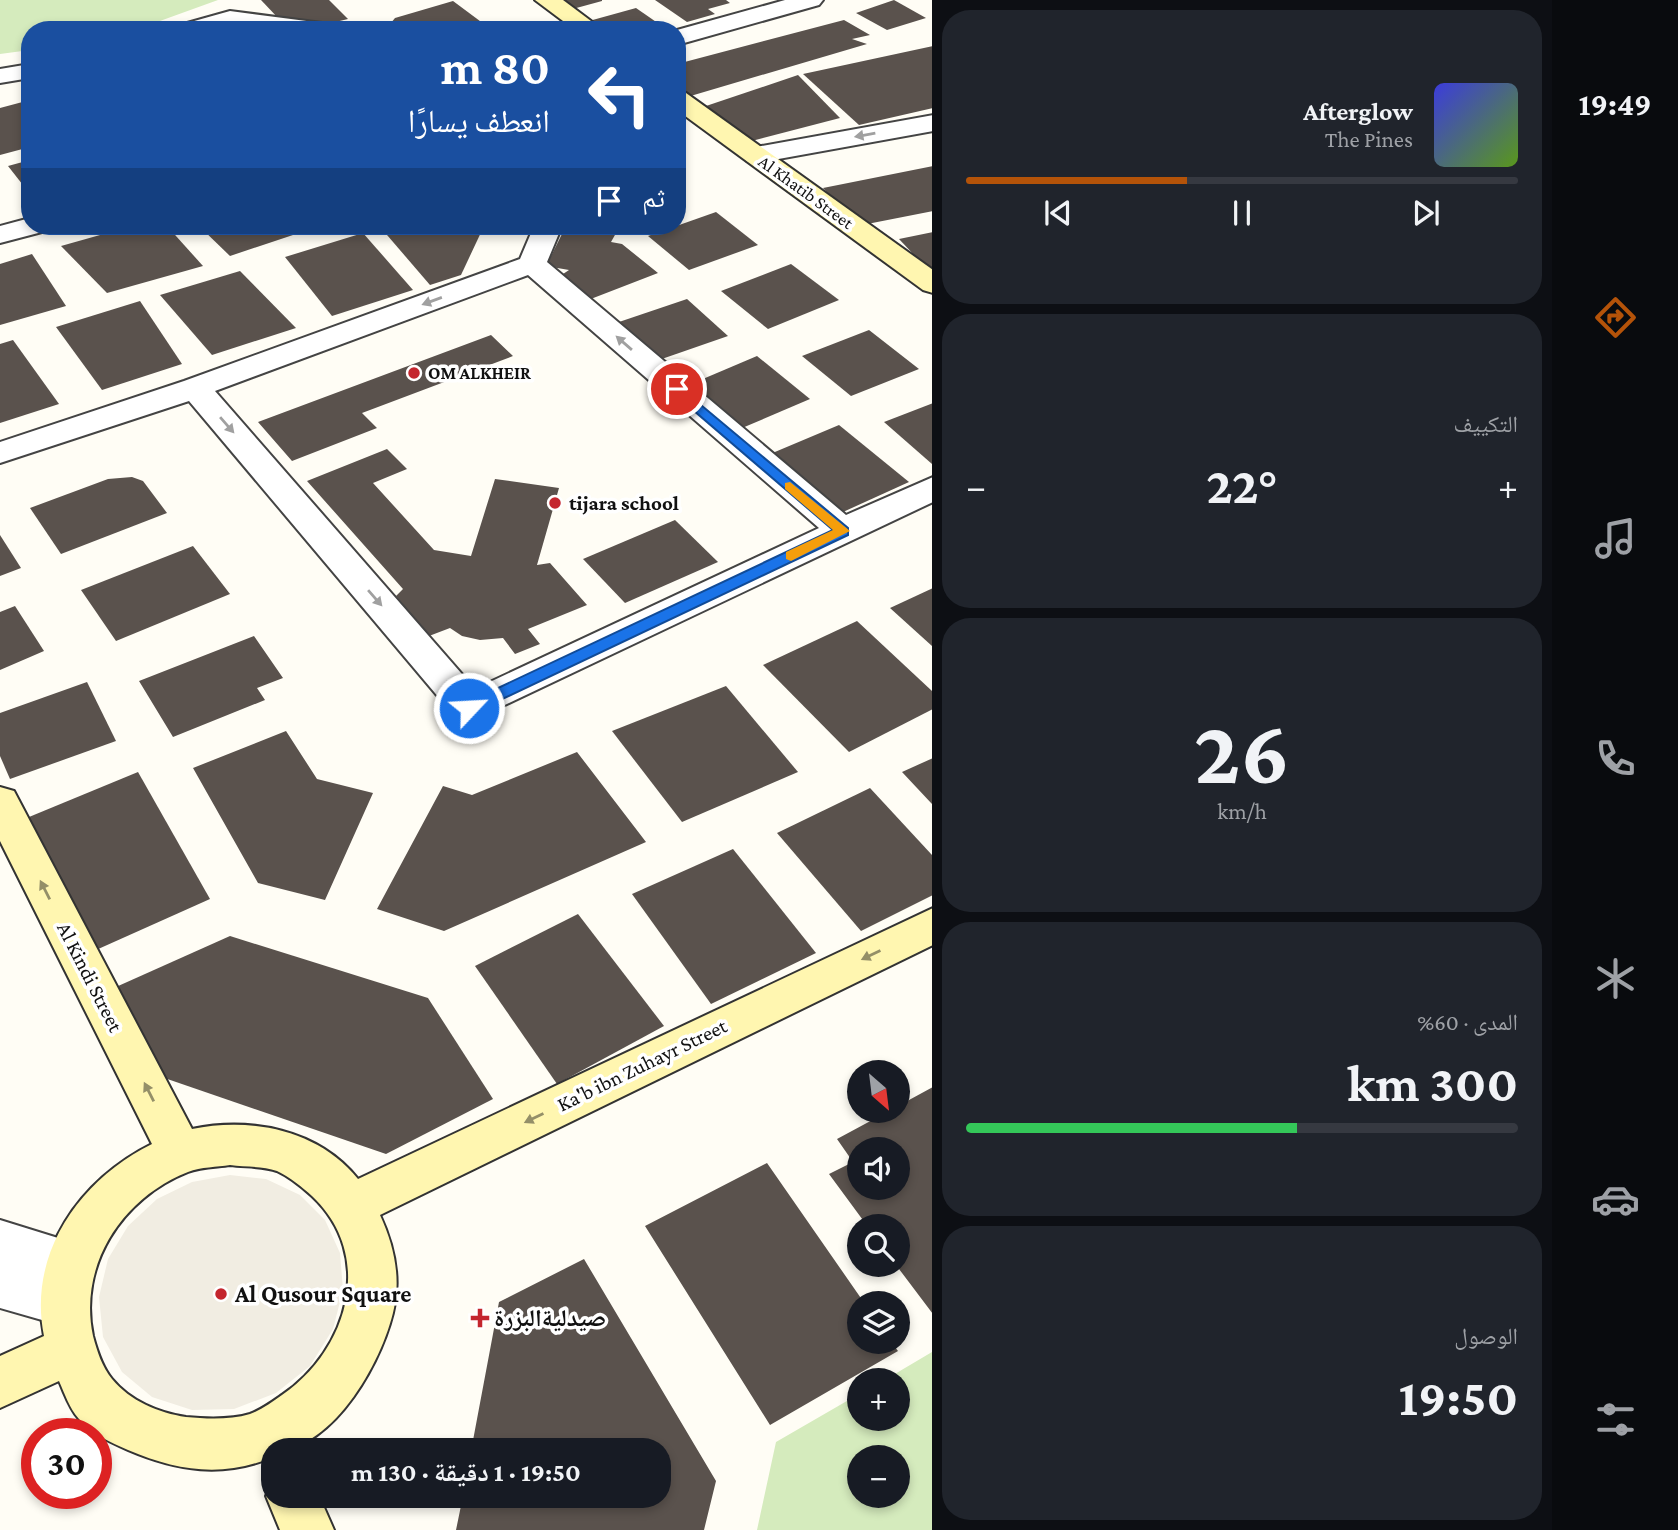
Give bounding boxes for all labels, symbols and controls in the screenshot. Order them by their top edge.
text: 80 m [441,40,550,95]
icon: left [574,49,665,140]
text: 19:49 [1579,86,1651,122]
text: Afterglow [1303,97,1413,126]
text: انعطف يسارًا [408,103,550,139]
text: The Pines [1325,126,1413,152]
one-way arrow [854,130,876,141]
street label: Al Khatib Street [755,151,858,234]
icon: arrive [590,182,628,220]
text: ثم [642,184,665,213]
icon: previous [1039,194,1077,232]
icon: pause [1223,194,1261,232]
icon: next [1407,194,1445,232]
icon: directions [1591,293,1640,342]
one-way arrow [421,296,442,307]
one-way arrow [615,336,632,351]
pin [647,359,707,419]
place label: OM ALKHEIR [428,363,532,383]
marker: OM ALKHEIR [406,365,422,381]
icon: arrive [658,370,696,408]
text: التكييف [1453,411,1518,437]
one-way arrow [219,417,234,434]
text: 22° [1206,456,1278,514]
text: − [966,465,986,507]
text: + [1498,465,1518,507]
place label: tijara school [569,491,679,515]
marker: tijara school [547,495,563,511]
icon: music [1591,514,1640,563]
one-way arrow [367,589,383,607]
position arrow [432,671,506,745]
text: 26 [1194,701,1290,803]
icon: phone [1591,734,1640,783]
text: km/h [1217,798,1267,824]
one-way arrow [40,880,51,900]
street label: Al Kindi Street [52,918,128,1037]
one-way arrow [861,949,881,960]
icon: climate [1591,954,1640,1003]
text: المدى · 60% [1417,1009,1518,1035]
street label: Ka'b ibn Zuhayr Street [553,1013,732,1116]
text: 300 km [1347,1054,1518,1112]
north arrow [847,1060,910,1124]
map controls [847,1060,910,1508]
one-way arrow [143,1082,154,1102]
one-way arrow [524,1112,544,1123]
button: sound [847,1137,910,1200]
icon: car [1591,1175,1640,1224]
button: search [847,1214,910,1277]
place label: Al Qusour Square [234,1280,411,1307]
marker: Al Qusour Square [213,1286,229,1302]
button: layers [847,1291,910,1354]
place label: صيدليةالبزرة [494,1304,606,1332]
marker: صيدليةالبزرة [472,1310,488,1326]
text: الوصول [1454,1323,1518,1349]
button: + [847,1368,910,1431]
text: 19:50 [1399,1368,1518,1426]
icon: filters [1591,1395,1640,1444]
speed limit sign: 30 [21,1418,112,1509]
button: − [847,1445,910,1508]
text: 19:50 · 1 دقيقة · 130 m [351,1458,581,1487]

